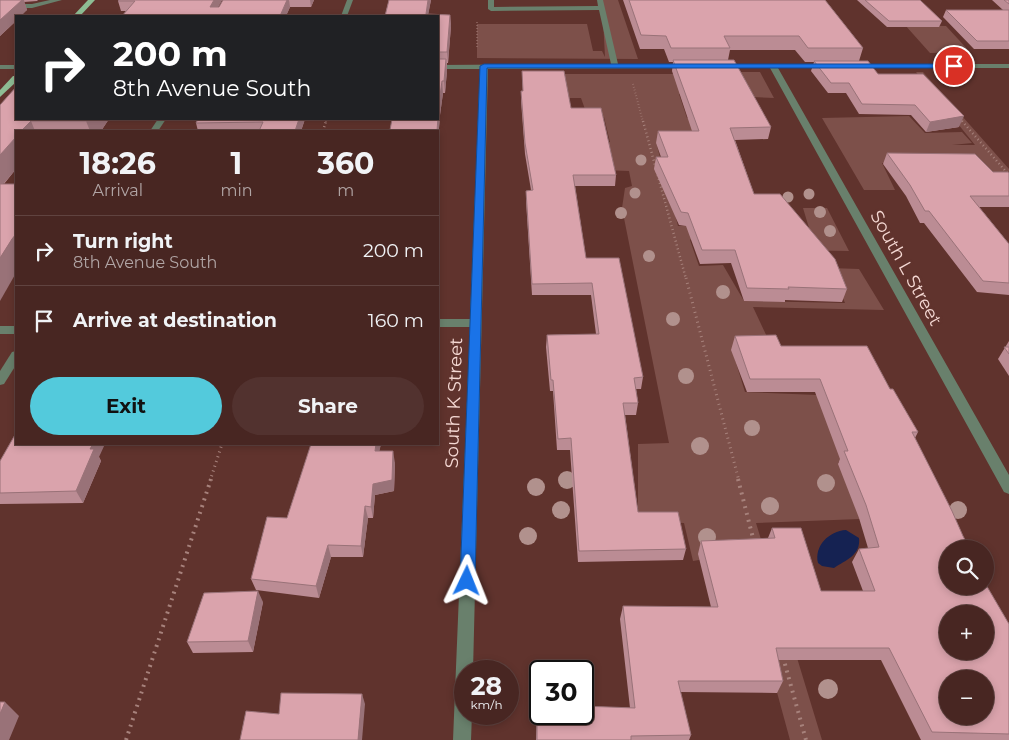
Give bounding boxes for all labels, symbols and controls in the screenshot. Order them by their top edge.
text: 200 m [113,32,228,75]
icon: right [30,35,95,100]
pin [933,45,975,87]
icon: arrive [940,52,968,80]
text: 8th Avenue South [113,75,311,102]
text: 18:26 [80,145,156,182]
text: 1 [231,145,242,182]
text: 360 [317,145,374,182]
text: Arrival [92,181,143,200]
text: min [220,181,253,200]
text: m [337,181,354,200]
street label: South L Street [865,207,947,329]
text: Turn right [73,230,173,253]
icon: right [30,237,58,265]
text: 200 m [363,239,424,262]
text: 8th Avenue South [73,253,217,272]
icon: arrive [30,307,58,335]
text: Arrive at destination [73,309,277,332]
text: 160 m [368,309,424,332]
street label: South K Street [441,337,467,469]
button: Exit [30,377,222,435]
button: Share [232,377,424,435]
map controls [939,540,994,725]
button: search [939,540,994,595]
position arrow [440,554,492,606]
button: + [939,605,994,660]
speed limit sign: 30 [529,660,594,725]
button: − [939,670,994,725]
text: 28 [471,671,502,701]
text: km/h [470,697,503,712]

